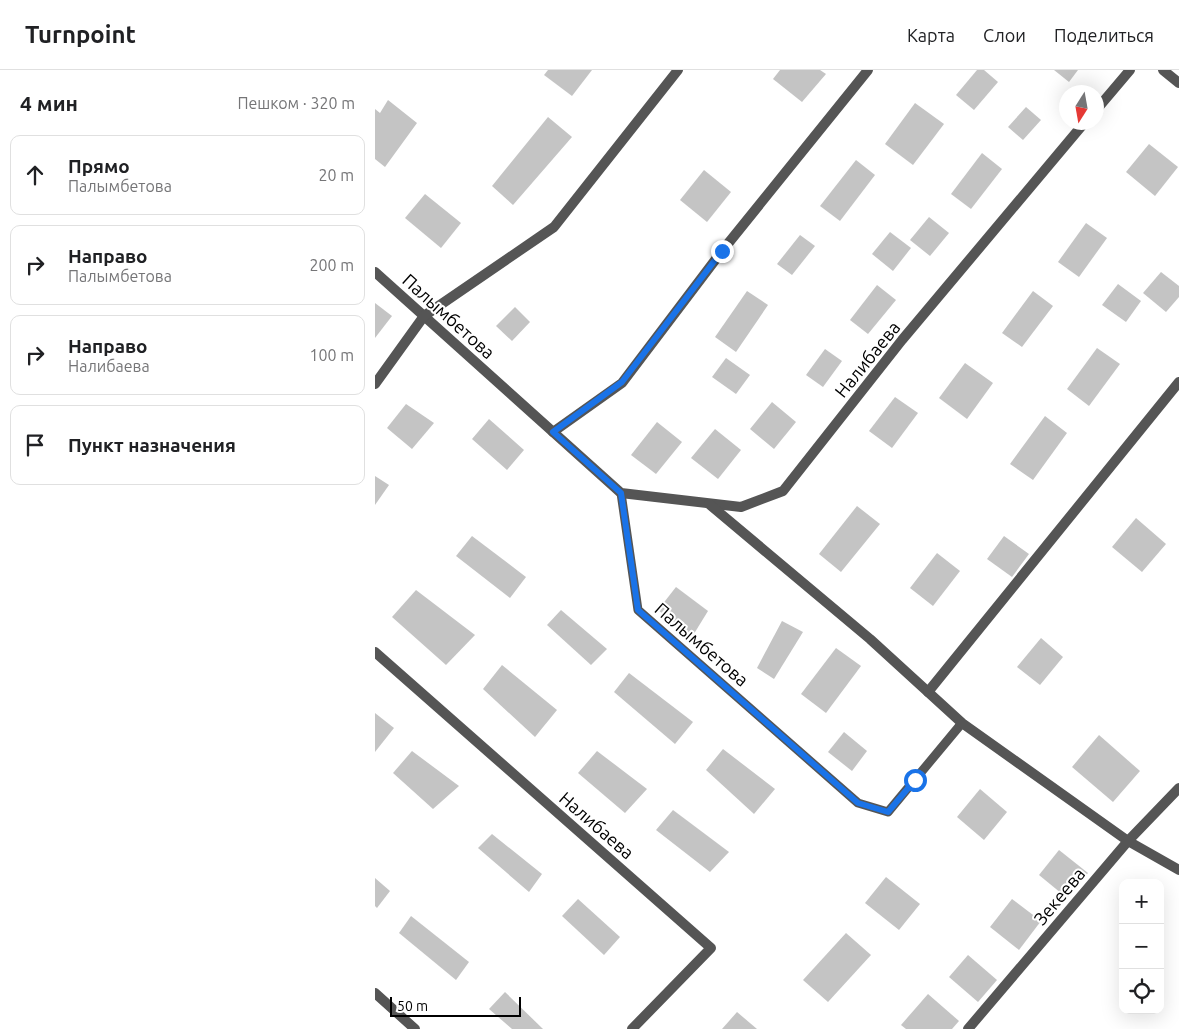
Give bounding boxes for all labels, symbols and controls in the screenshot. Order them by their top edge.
text: Turnpoint [25,21,136,48]
text: Карта [907,25,955,45]
text: Слои [983,25,1026,45]
text: Поделиться [1054,25,1154,45]
north arrow [1059,85,1104,130]
text: 4 мин [20,91,78,115]
text: Пешком · 320 m [237,94,355,112]
text: Прямо [68,155,130,177]
icon: ahead [21,161,49,189]
text: 20 m [318,166,354,184]
text: Палымбетова [68,177,172,195]
route end [711,240,734,263]
text: Направо [68,245,148,267]
icon: right [21,251,49,279]
text: 200 m [309,256,354,274]
text: Палымбетова [68,267,172,285]
street label: Палымбетова [399,269,499,363]
street label: Налибаева [830,317,904,401]
text: Направо [68,335,148,357]
icon: right [21,341,49,369]
text: 100 m [309,346,354,364]
text: Налибаева [68,357,150,375]
icon: arrive [21,431,49,459]
text: Пункт назначения [68,434,236,456]
street label: Палымбетова [651,598,753,690]
route start [904,769,927,792]
street label: Налибаева [556,787,638,863]
street label: Зекеева [1029,863,1089,929]
map controls [1119,879,1164,1014]
button: + [1119,879,1164,924]
button: − [1119,924,1164,969]
button: locate [1119,969,1164,1014]
scale bar [390,994,521,1017]
text: 50 m [397,998,428,1014]

